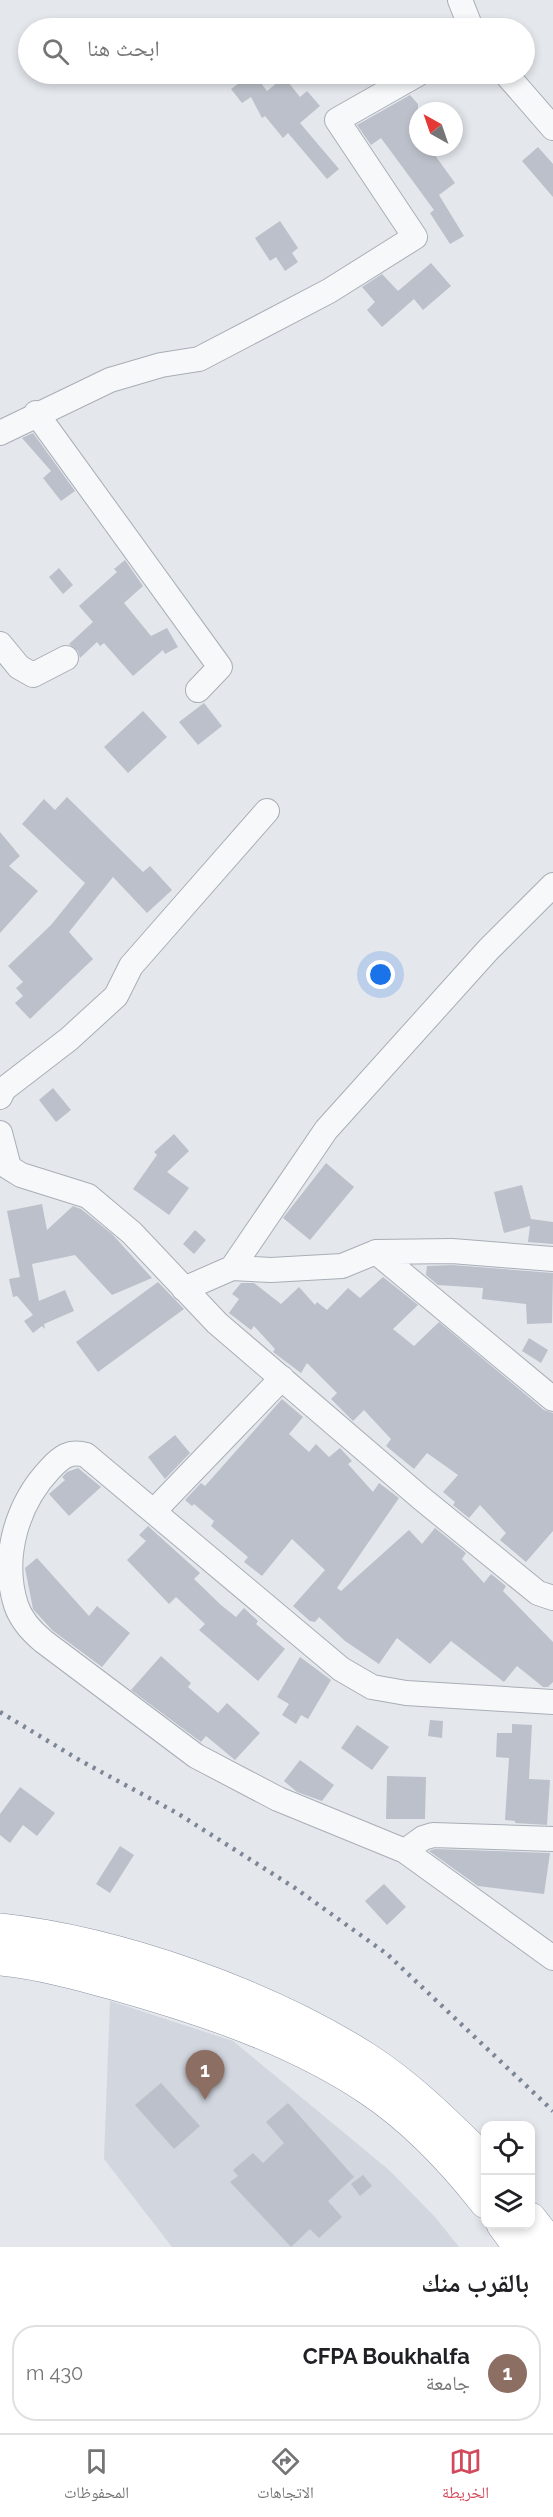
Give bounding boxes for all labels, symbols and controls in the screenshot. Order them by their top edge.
search box [18,18,535,84]
icon: search [39,35,72,68]
text: ابحث هنا [87,35,160,61]
north arrow [409,102,463,156]
your location [366,960,395,989]
pin: 1 [186,2050,224,2100]
map controls [481,2121,535,2229]
button: locate [481,2121,535,2175]
button: layers [481,2175,535,2229]
text: بالقرب منك [421,2268,529,2298]
text: CFPA Boukhalfa [303,2343,470,2369]
text: 430 m [26,2361,83,2385]
text: 1 [503,2361,512,2385]
text: جامعة [426,2371,470,2395]
tab: المحفوظات [64,2445,129,2508]
tab: الاتجاهات [257,2445,314,2508]
tab: الخريطة [442,2445,489,2508]

